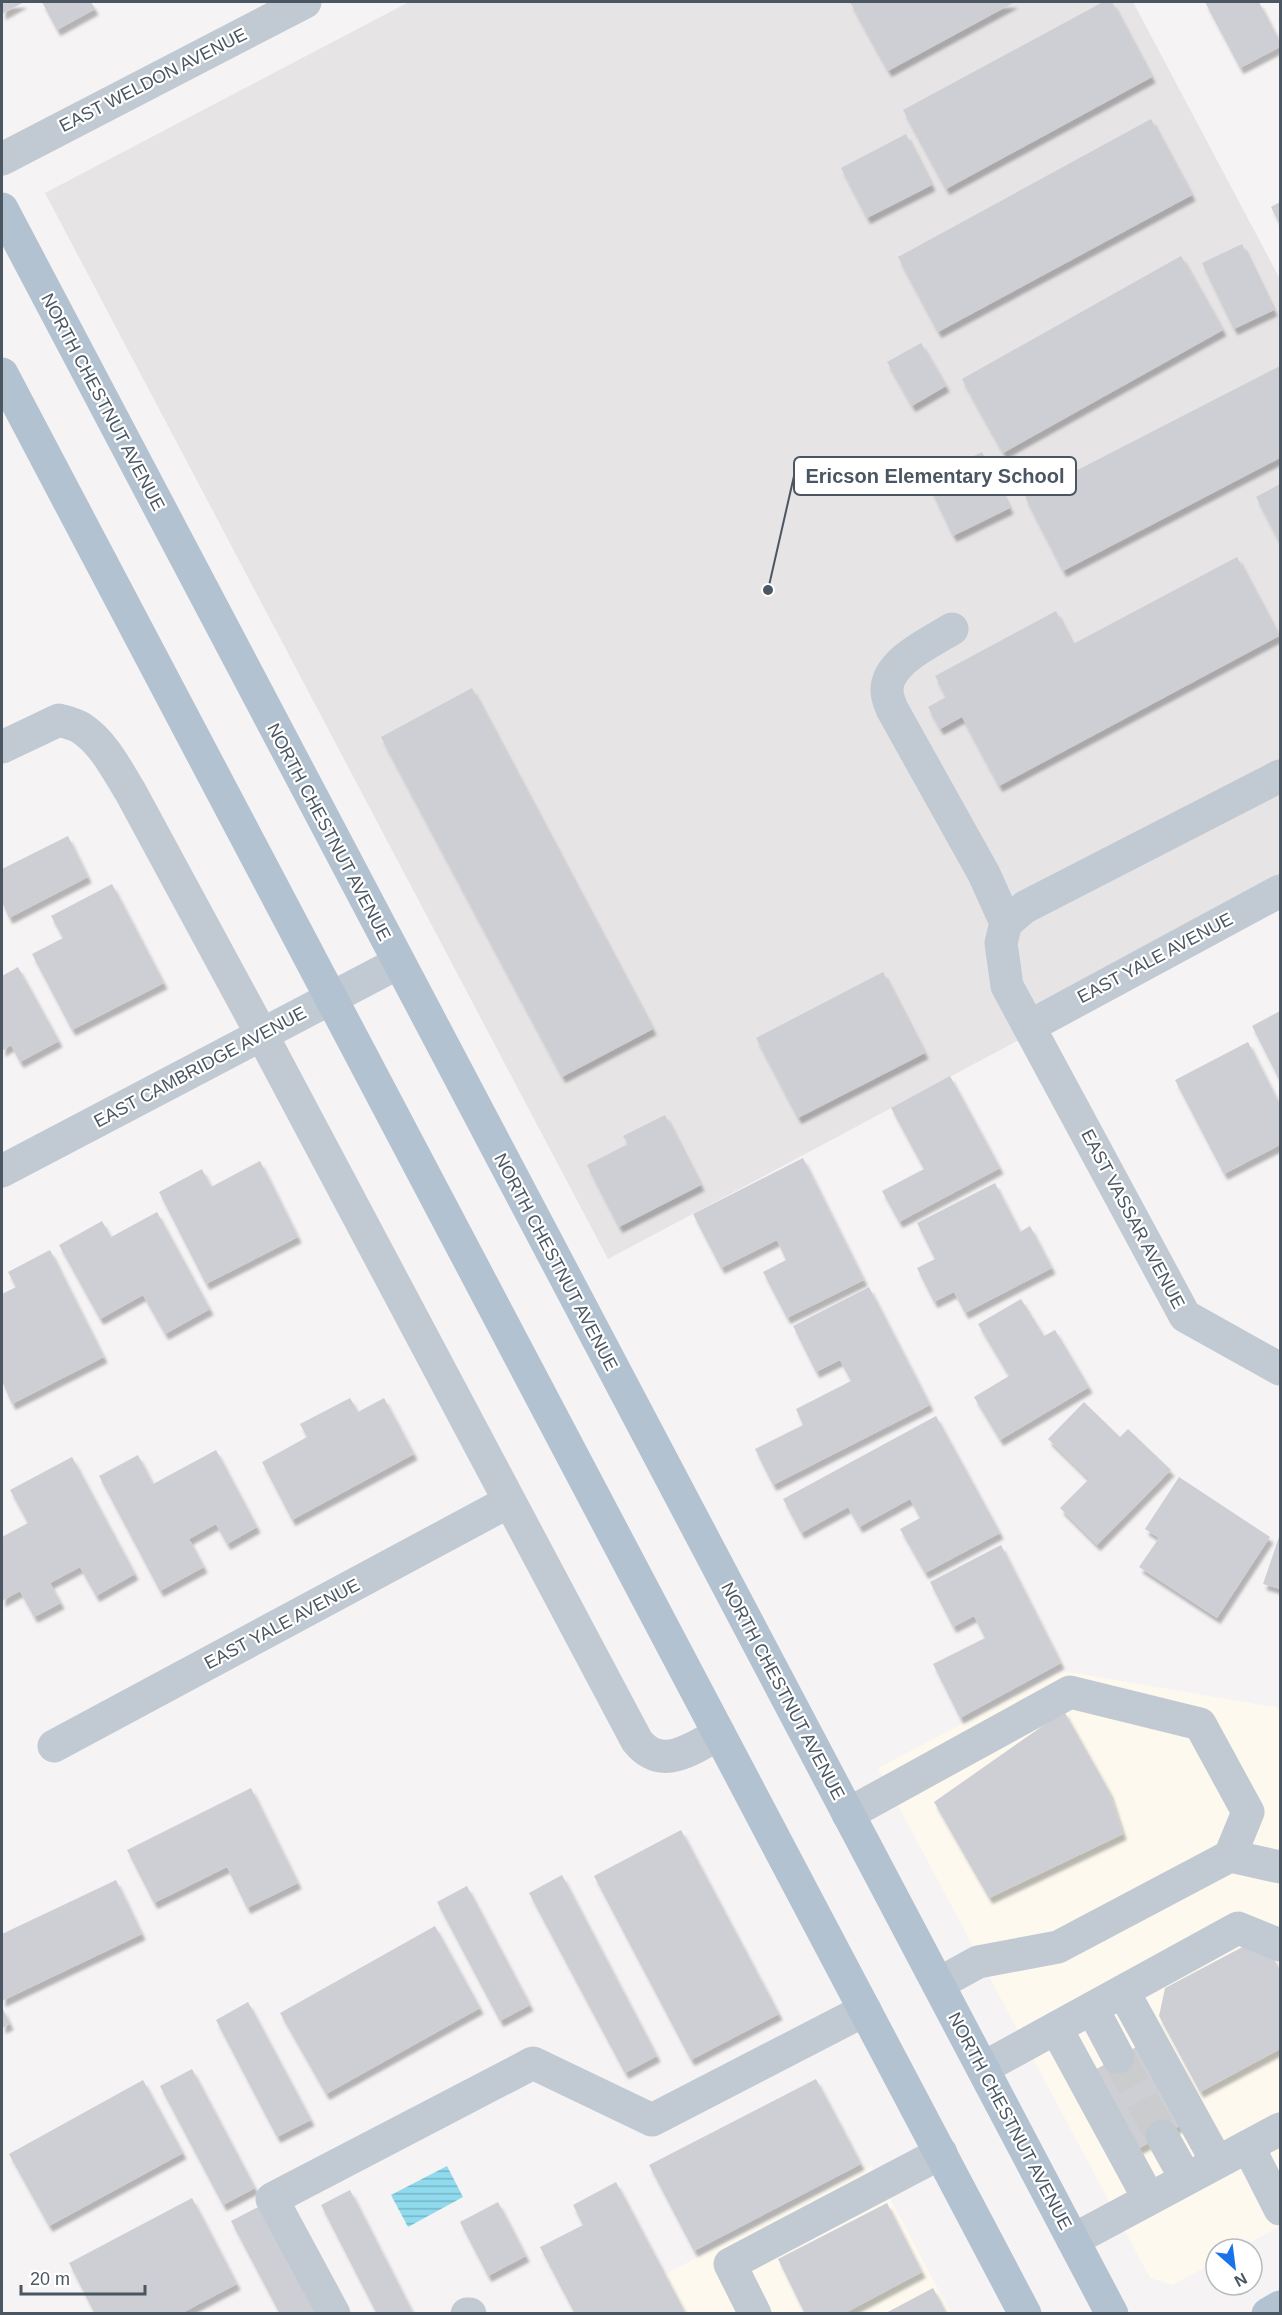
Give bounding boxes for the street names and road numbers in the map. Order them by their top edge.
street label: EAST WELDON AVENUE [56,24,250,136]
street label: NORTH CHESTNUT AVENUE [37,290,169,514]
street label: NORTH CHESTNUT AVENUE [263,720,395,944]
street label: EAST YALE AVENUE [1074,909,1236,1007]
street label: EAST CAMBRIDGE AVENUE [90,1002,310,1132]
street label: EAST VASSAR AVENUE [1077,1126,1189,1312]
street label: NORTH CHESTNUT AVENUE [490,1150,622,1374]
street label: EAST YALE AVENUE [201,1575,363,1673]
street label: NORTH CHESTNUT AVENUE [717,1579,849,1803]
street label: NORTH CHESTNUT AVENUE [944,2009,1076,2233]

